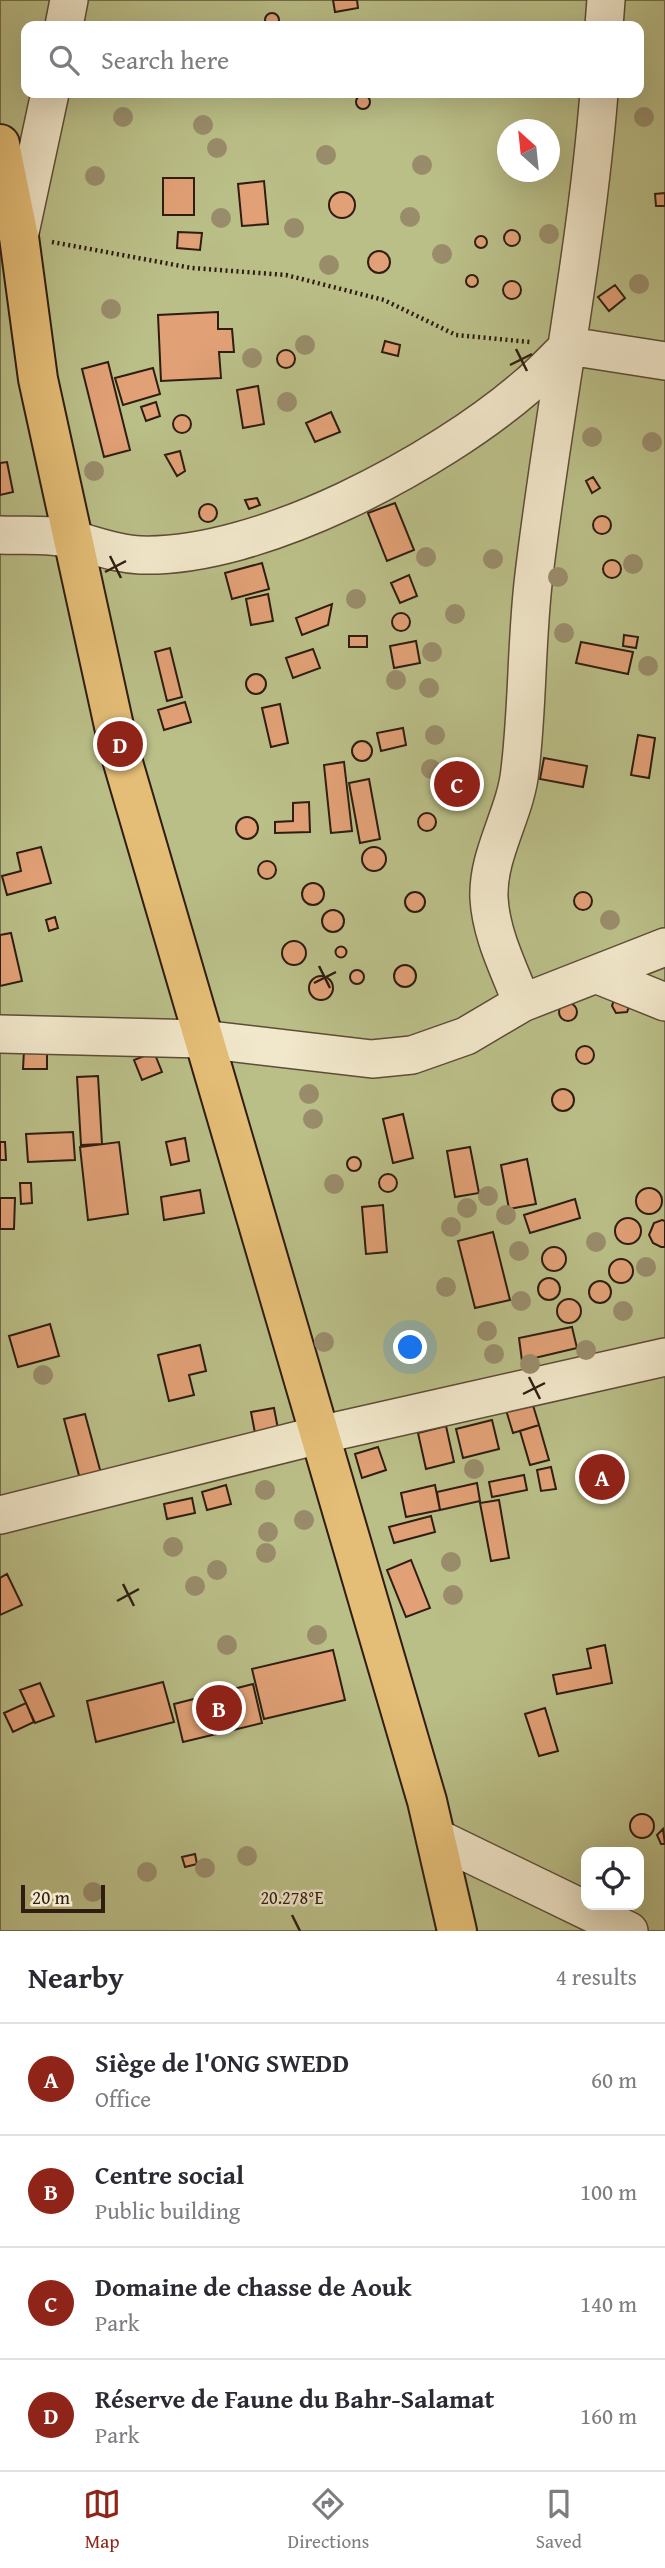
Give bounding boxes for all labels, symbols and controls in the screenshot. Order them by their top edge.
search box [21,21,644,98]
text: Search here [101,40,229,79]
icon: search [45,41,83,79]
north arrow [497,119,560,182]
pin: D [97,718,143,770]
pin: C [434,758,480,810]
your location [393,1330,427,1364]
pin: A [579,1451,625,1503]
pin: B [196,1682,242,1734]
map controls [581,1847,644,1910]
button: locate [581,1847,644,1910]
scale bar [21,1882,105,1914]
text: 20 m [32,1883,70,1911]
text: 20.278°E [260,1884,324,1911]
text: Nearby [28,1955,124,1999]
text: 4 results [556,1960,637,1993]
text: Siège de l'ONG SWEDD [95,2043,349,2082]
text: A [44,2063,58,2096]
text: 60 m [591,2063,637,2096]
text: Office [95,2082,151,2115]
text: Centre social [95,2155,244,2194]
text: B [44,2175,58,2208]
text: 100 m [580,2175,637,2208]
text: Public building [95,2194,240,2227]
text: Domaine de chasse de Aouk [95,2267,411,2306]
text: C [44,2287,58,2320]
text: 140 m [580,2287,637,2320]
text: Park [95,2306,139,2339]
text: Réserve de Faune du Bahr-Salamat [95,2379,494,2418]
text: D [44,2399,58,2432]
text: 160 m [580,2399,637,2432]
text: Park [95,2418,139,2451]
tab: Map [83,2485,121,2555]
tab: Directions [288,2485,369,2555]
tab: Saved [536,2485,582,2555]

